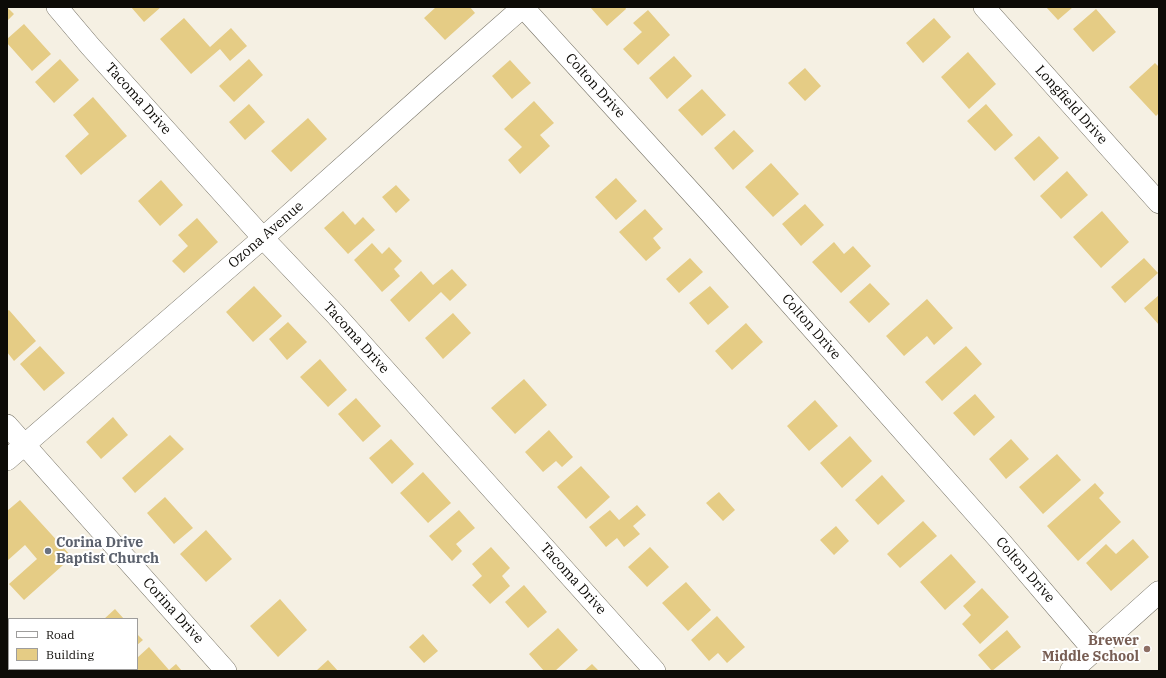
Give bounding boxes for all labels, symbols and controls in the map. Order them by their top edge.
street label: Colton Drive [562,50,628,122]
street label: Tacoma Drive [101,60,175,138]
street label: Longfield Drive [1031,62,1111,148]
street label: Ozona Avenue [225,198,307,272]
street label: Colton Drive [778,291,844,363]
street label: Tacoma Drive [319,299,393,377]
street label: Colton Drive [992,534,1058,606]
place label: Corina Drive Baptist Church [56,535,159,568]
street label: Tacoma Drive [536,540,610,618]
marker: Corina Drive Baptist Church [43,546,53,556]
street label: Corina Drive [139,575,207,647]
legend [8,618,138,670]
text: Road [46,627,75,642]
place label: Brewer Middle School [1042,633,1139,666]
marker: Brewer Middle School [1142,644,1152,654]
text: Building [46,647,94,662]

